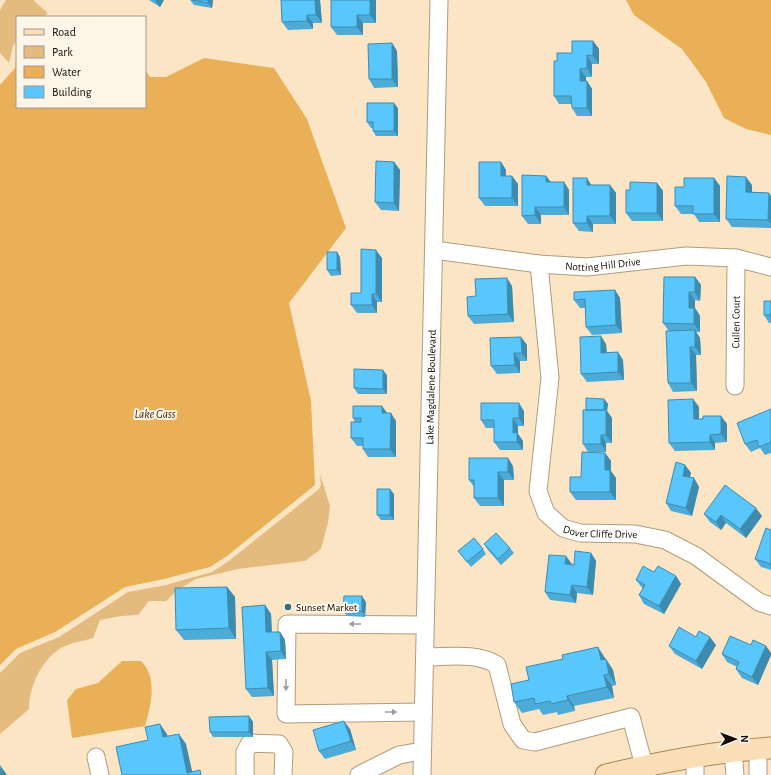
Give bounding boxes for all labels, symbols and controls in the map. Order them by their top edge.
legend [16,16,146,108]
text: Road [52,26,76,38]
text: Park [52,46,73,58]
text: Water [52,66,81,78]
text: Building [52,86,92,98]
street label: Notting Hill Drive [565,256,641,273]
street label: Cullen Court [730,295,741,348]
street label: Lake Magdalene Boulevard [424,329,437,445]
water label: Lake Gass [134,408,176,420]
street label: Dover Cliffe Drive [562,523,637,540]
marker: Sunset Market [283,602,293,612]
place label: Sunset Market [296,602,358,613]
one-way arrow [348,621,361,627]
one-way arrow [283,679,289,692]
one-way arrow [385,709,398,715]
north arrow [715,719,755,759]
text: N [739,735,750,743]

